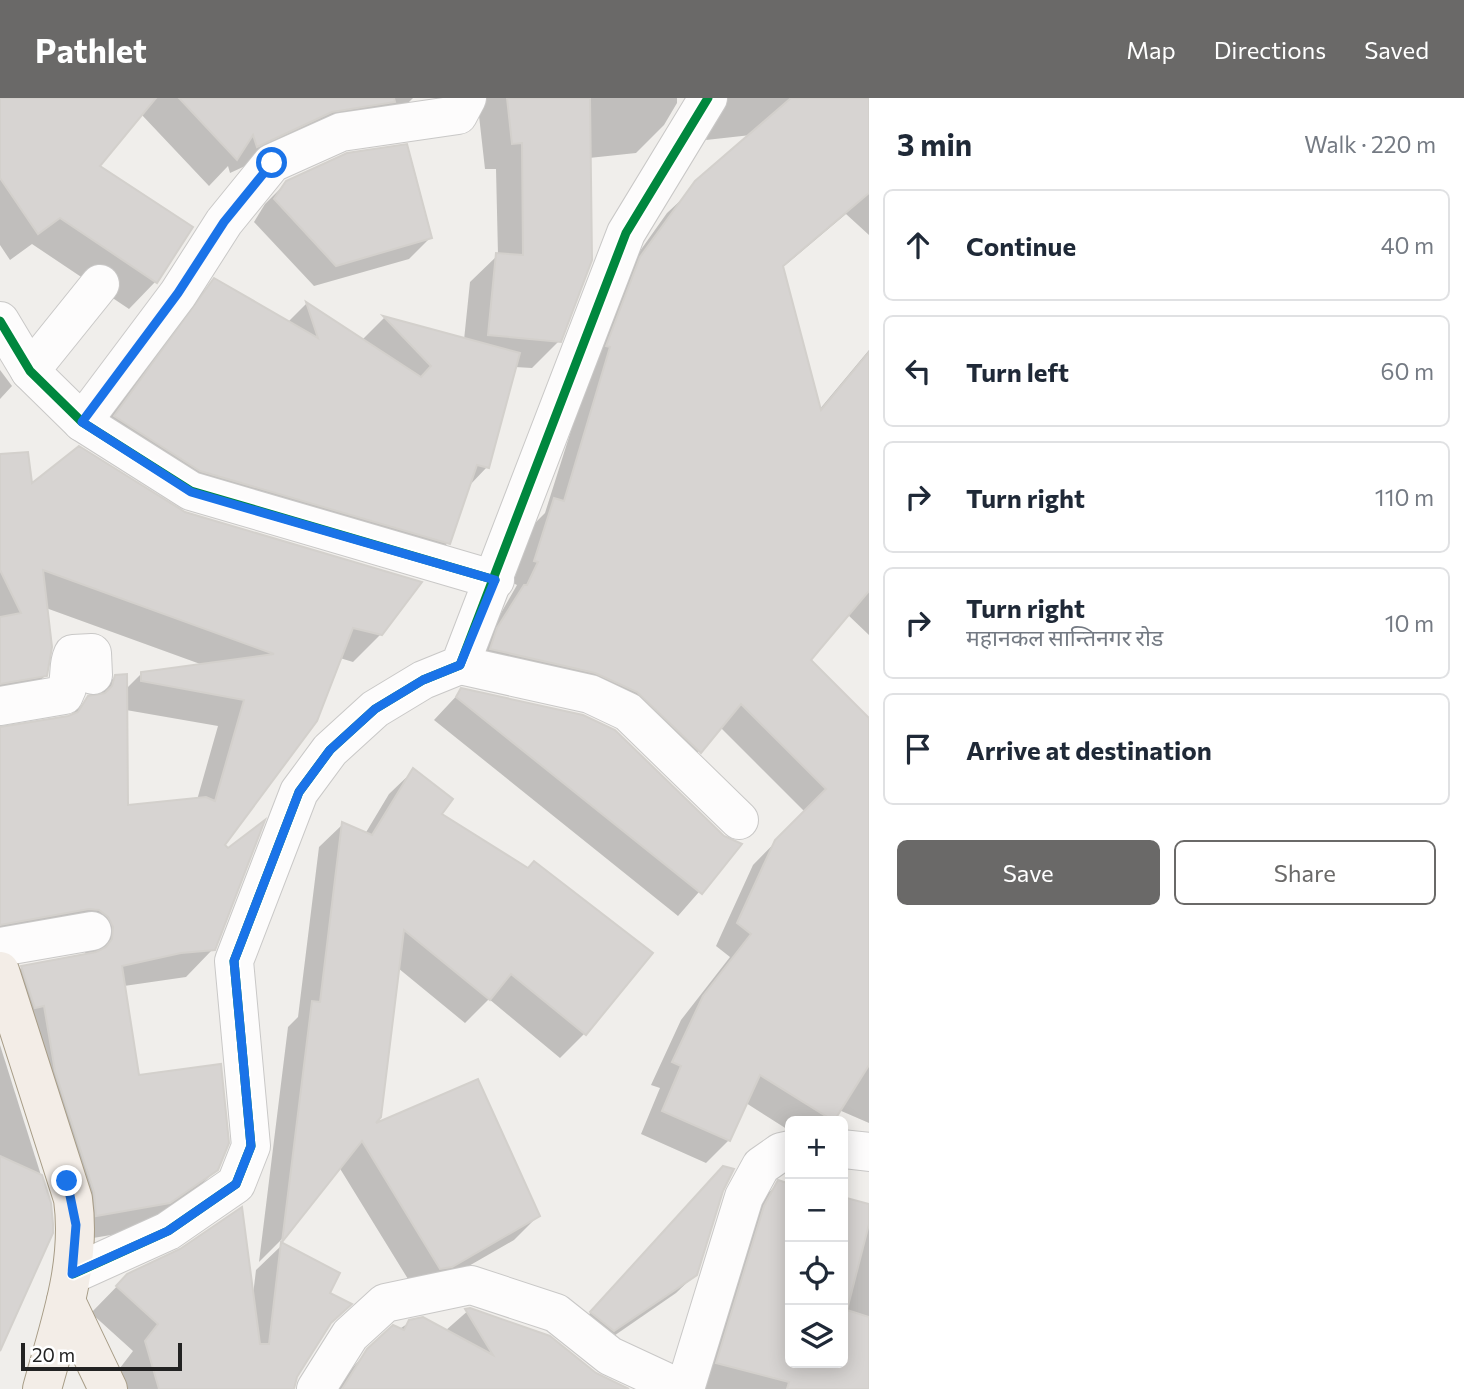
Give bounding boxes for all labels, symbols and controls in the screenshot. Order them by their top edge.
text: Pathlet [35,29,147,70]
text: Map [1126,35,1176,64]
text: Directions [1214,35,1326,64]
text: Saved [1364,35,1429,64]
text: 3 min [897,125,972,162]
text: Walk · 220 m [1304,130,1436,158]
route start [256,147,287,178]
icon: ahead [899,226,937,264]
text: Continue [966,230,1076,261]
text: 40 m [1381,231,1434,259]
icon: left [899,352,937,390]
text: Turn left [966,356,1069,387]
text: 60 m [1381,357,1434,385]
icon: right [899,478,937,516]
text: Turn right [966,482,1085,513]
text: 110 m [1375,483,1434,511]
text: Turn right [966,592,1085,623]
icon: right [899,604,937,642]
text: 10 m [1385,609,1434,637]
text: महानकल सान्तिनगर रोड [966,623,1163,651]
icon: arrive [899,730,937,768]
text: Arrive at destination [966,734,1212,765]
button: Save [897,840,1160,905]
button: Share [1174,840,1436,905]
map controls [785,1116,848,1368]
button: + [785,1116,848,1179]
route end [51,1165,82,1196]
button: − [785,1179,848,1242]
button: locate [785,1242,848,1305]
button: layers [785,1305,848,1368]
scale bar [21,1340,182,1372]
text: 20 m [32,1343,75,1366]

